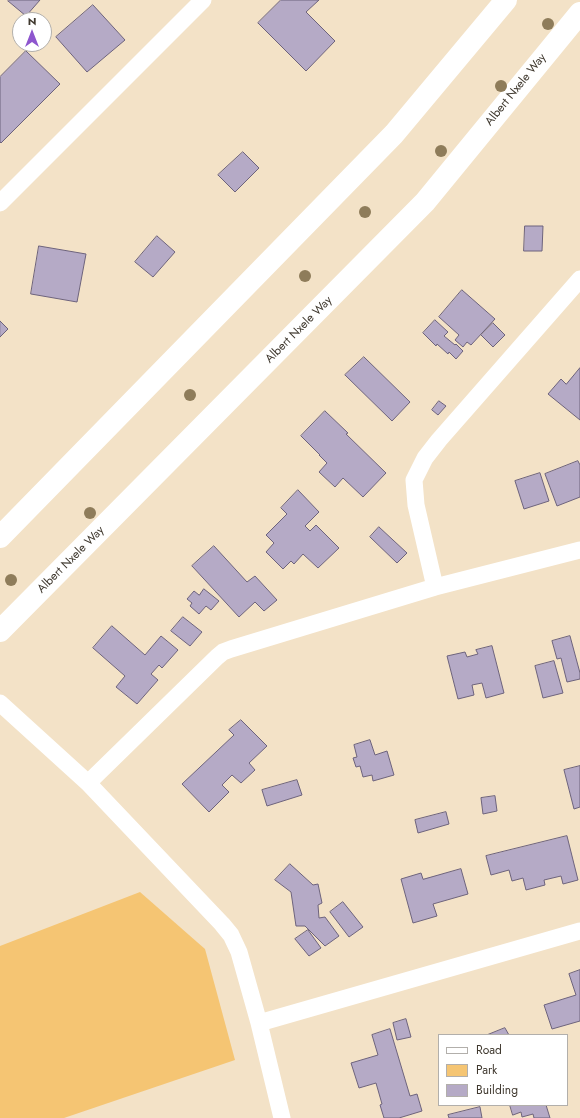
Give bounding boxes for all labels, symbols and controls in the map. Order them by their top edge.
north arrow [12,12,52,52]
text: N [28,13,36,29]
street label: Albert Nxele Way [482,51,550,129]
street label: Albert Nxele Way [262,293,336,367]
street label: Albert Nxele Way [34,523,108,597]
legend [438,1034,568,1106]
text: Road [476,1041,502,1059]
text: Park [476,1061,497,1079]
text: Building [476,1081,518,1099]

